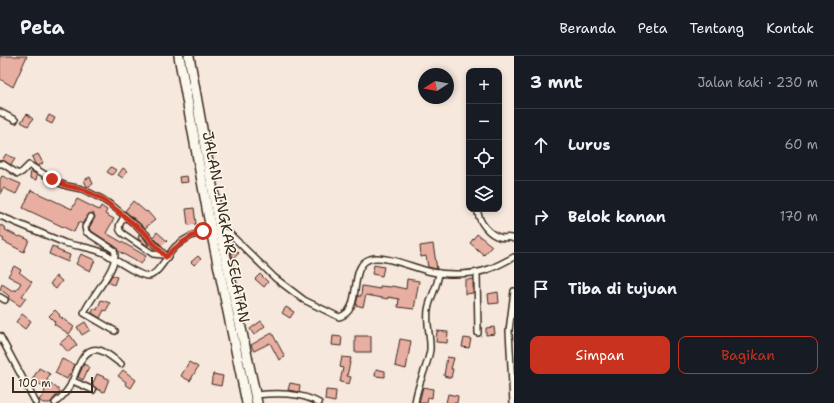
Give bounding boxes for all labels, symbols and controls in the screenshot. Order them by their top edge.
text: Peta [20,15,65,40]
text: Beranda [559,19,616,37]
text: Peta [638,19,668,37]
text: Tentang [690,19,744,37]
text: Kontak [766,19,814,37]
north arrow [418,68,454,104]
map controls [466,68,502,212]
button: + [466,68,502,104]
text: 3 mnt [530,71,583,93]
text: Jalan kaki · 230 m [697,74,818,91]
button: − [466,104,502,140]
street label: JALAN LINGKAR SELATAN [198,130,254,324]
icon: ahead [530,134,552,156]
text: Lurus [568,135,610,155]
text: 60 m [785,136,818,153]
button: locate [466,140,502,176]
route end [43,170,61,188]
button: layers [466,176,502,212]
icon: right [530,206,552,228]
text: Belok kanan [568,207,666,227]
text: 170 m [780,208,818,225]
route start [194,222,212,240]
icon: arrive [530,278,552,300]
text: Tiba di tujuan [568,279,677,299]
button: Simpan [530,336,670,374]
button: Bagikan [678,336,818,374]
scale bar [12,375,93,394]
text: 100 m [18,376,51,391]

